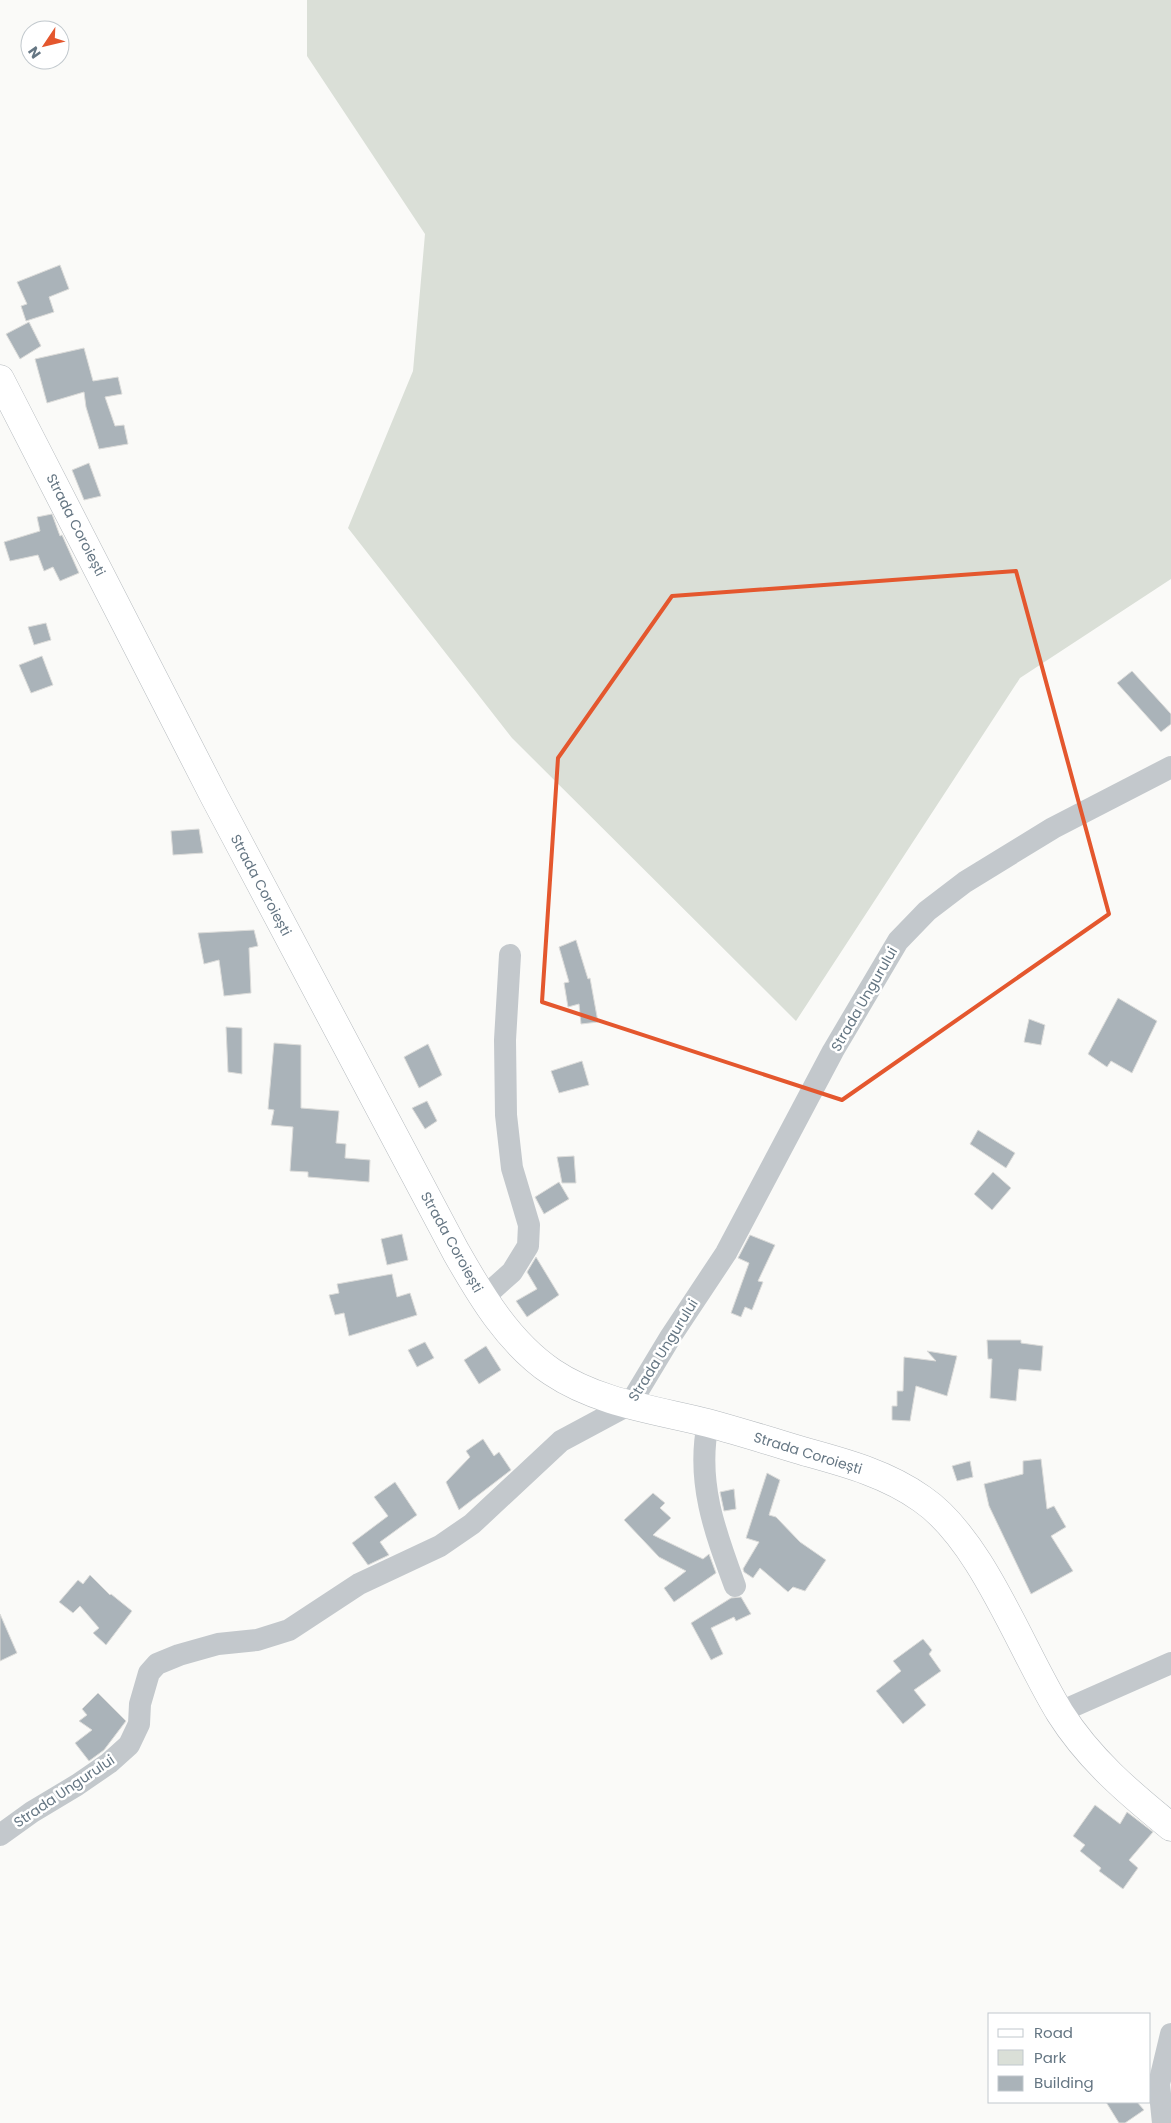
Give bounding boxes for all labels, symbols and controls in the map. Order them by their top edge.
north arrow [20,20,70,70]
text: N [23,42,46,63]
street label: Strada Coroiești [42,470,110,580]
street label: Strada Coroiești [226,831,296,939]
street label: Strada Ungurului [826,943,902,1055]
street label: Strada Coroiești [416,1188,488,1296]
street label: Strada Ungurului [623,1295,703,1405]
street label: Strada Coroiești [751,1427,865,1479]
street label: Strada Ungurului [10,1750,118,1832]
legend [988,2013,1151,2103]
text: Road [1034,2022,1073,2043]
text: Park [1034,2047,1066,2068]
text: Building [1034,2072,1094,2093]

